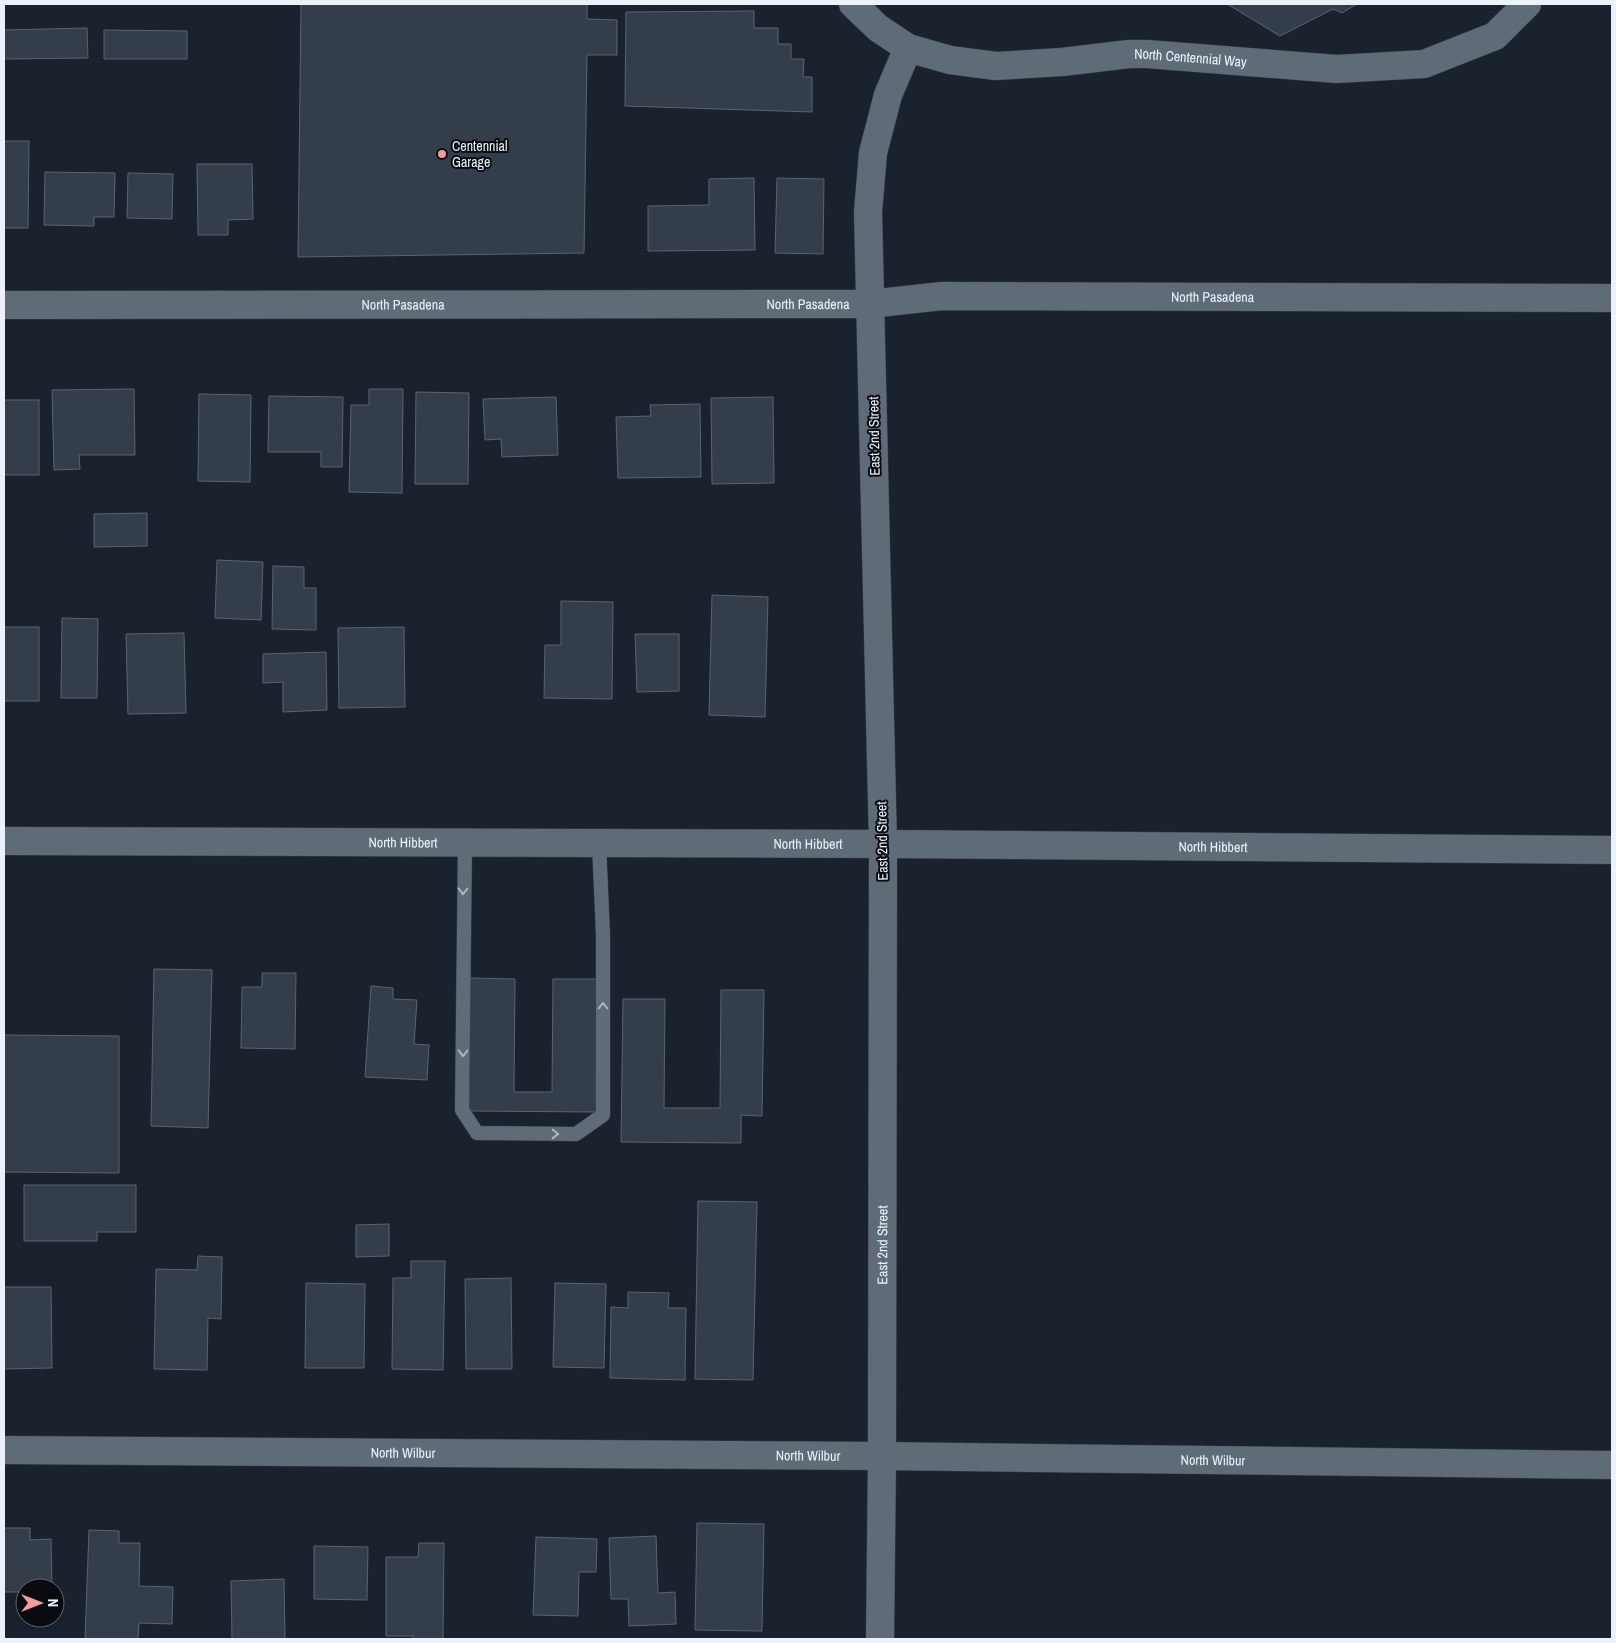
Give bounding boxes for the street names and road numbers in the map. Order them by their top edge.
street label: North Centennial Way [1134,45,1248,71]
street label: North Pasadena [1171,288,1255,306]
street label: North Pasadena [361,295,445,314]
street label: North Pasadena [766,295,850,313]
street label: East 2nd Street [864,396,884,476]
street label: East 2nd Street [872,801,892,881]
street label: North Hibbert [368,833,438,851]
street label: North Hibbert [773,835,843,853]
street label: North Hibbert [1178,837,1248,856]
street label: East 2nd Street [873,1205,891,1285]
street label: North Wilbur [371,1444,435,1462]
street label: North Wilbur [776,1446,840,1465]
street label: North Wilbur [1181,1451,1246,1469]

